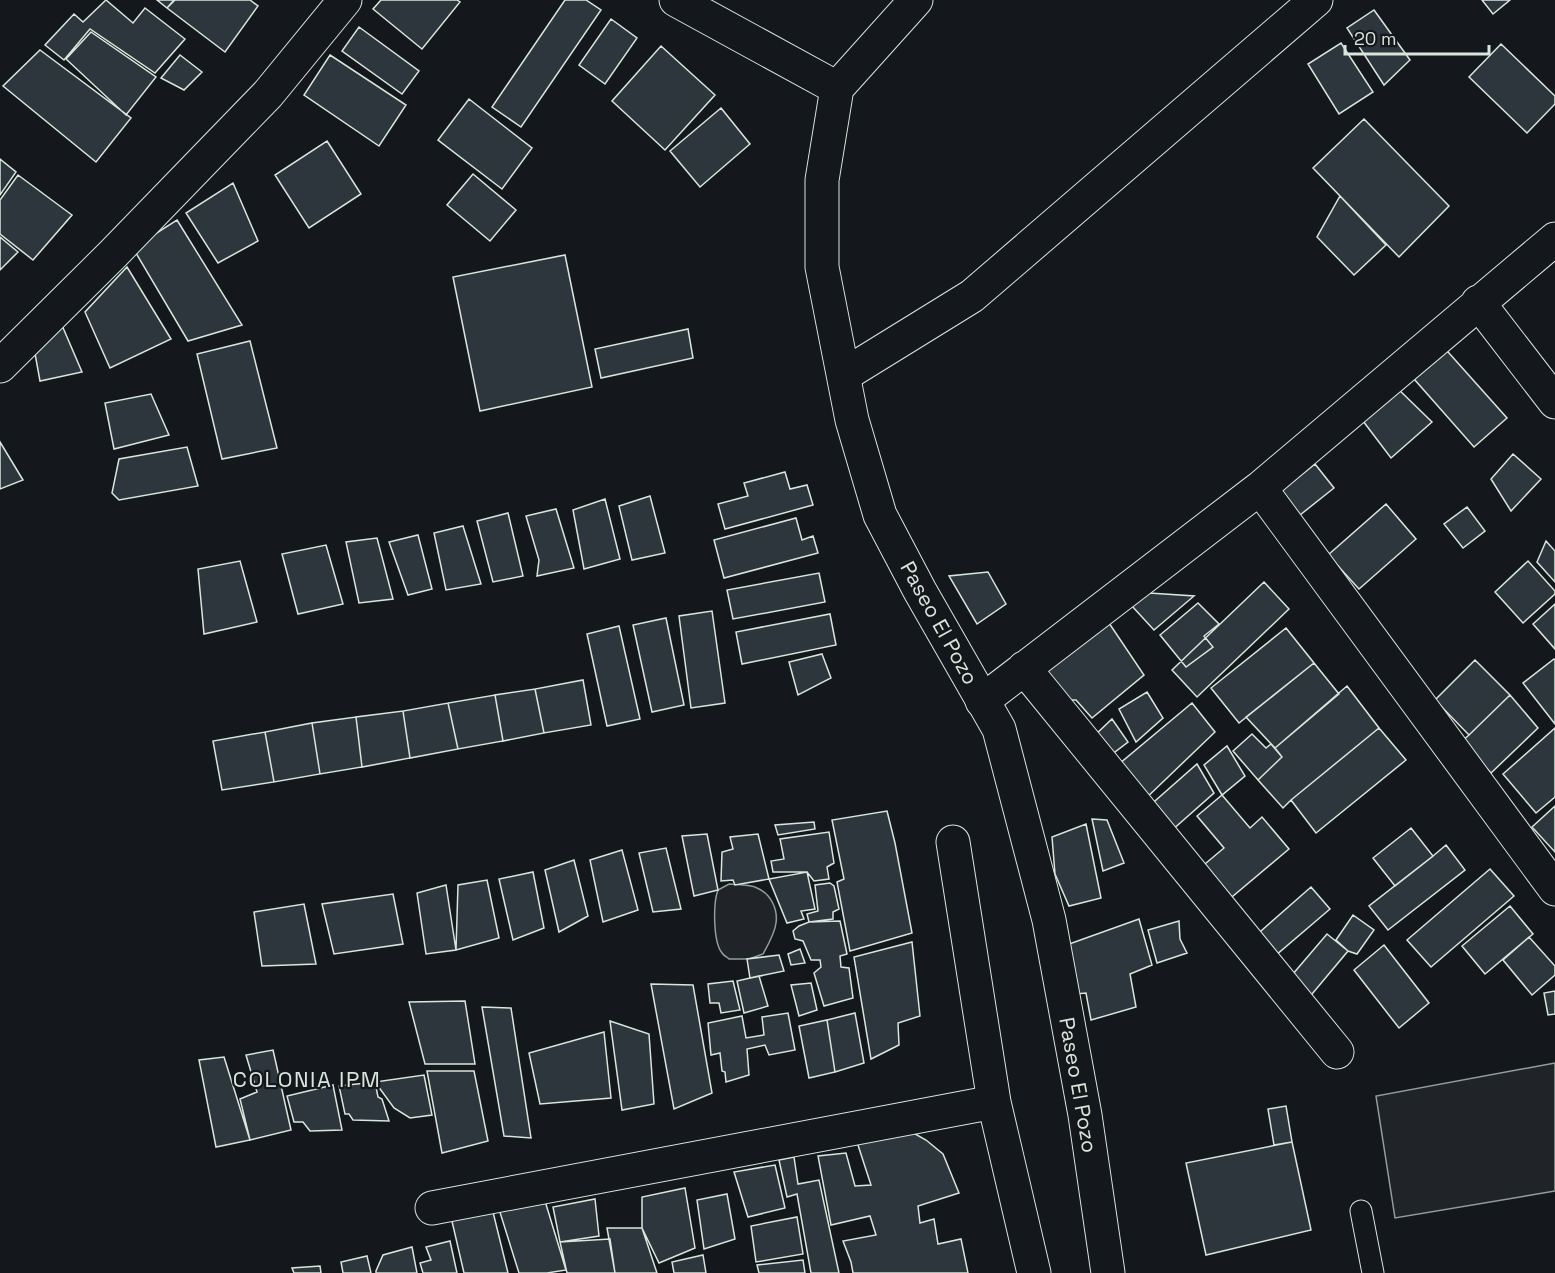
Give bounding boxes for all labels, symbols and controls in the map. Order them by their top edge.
scale bar [1345,18,1489,56]
text: 20 m [1354,27,1397,50]
street label: Paseo El Pozo [894,556,984,689]
street label: Paseo El Pozo [1053,1015,1104,1155]
district label: COLONIA IPM [233,1065,381,1093]

